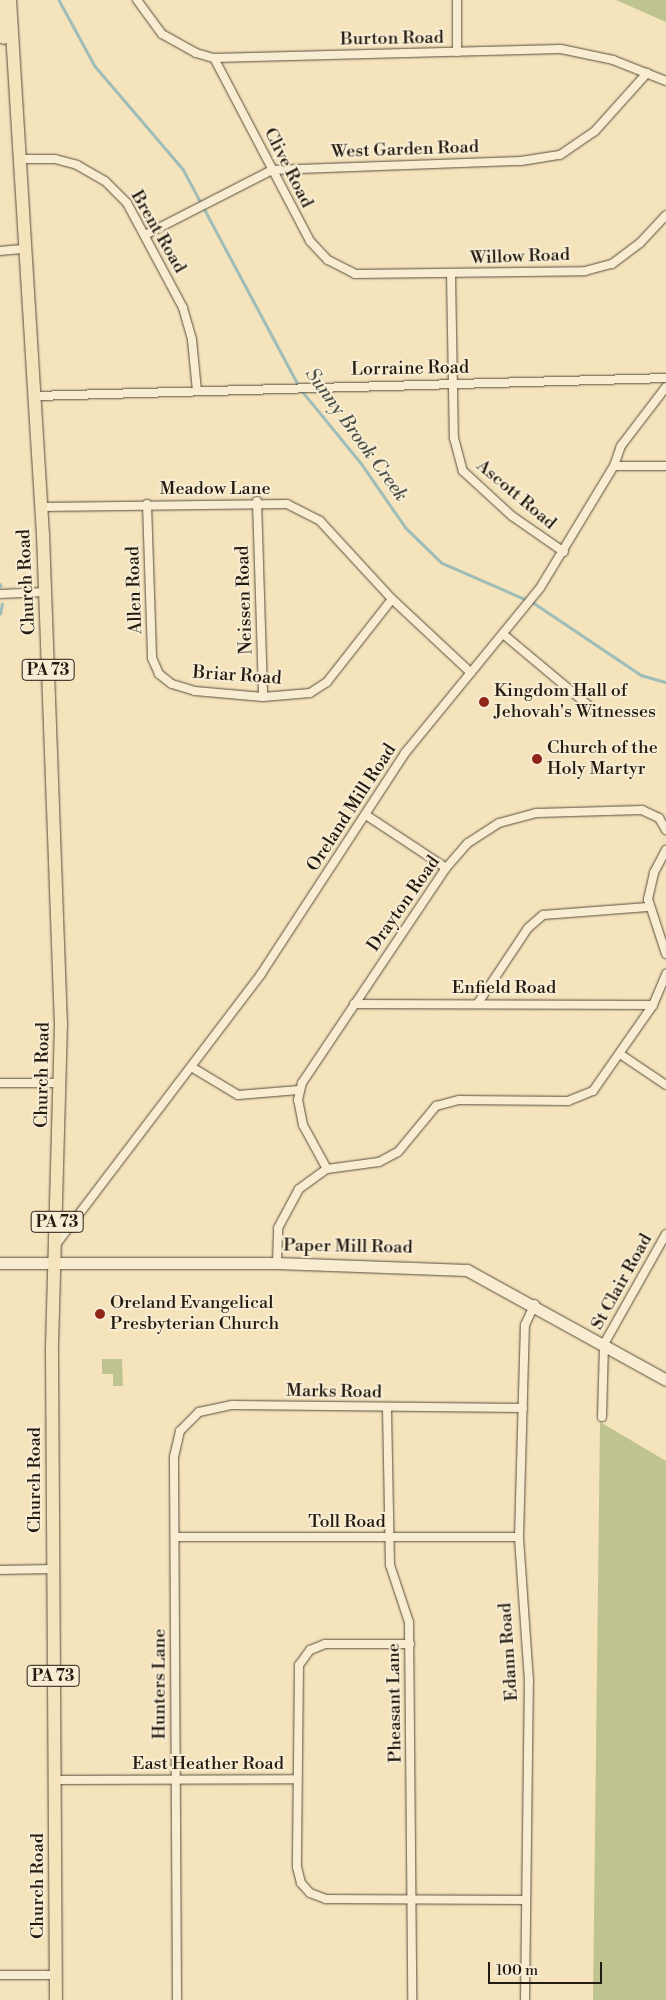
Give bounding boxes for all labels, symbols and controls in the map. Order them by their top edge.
street label: Burton Road [340,27,444,51]
street label: Clive Road [259,124,317,212]
street label: West Garden Road [331,137,479,163]
street label: Brent Road [126,187,190,277]
street label: Willow Road [470,244,570,270]
street label: Lorraine Road [351,357,469,381]
water label: Sunny Brook Creek [300,364,412,506]
street label: Ascott Road [472,455,560,535]
street label: Meadow Lane [159,478,271,500]
street label: Church Road [13,528,41,636]
street label: Neissen Road [232,545,258,655]
street label: Allen Road [123,546,147,634]
road number: PA 73 [20,656,76,684]
street label: Briar Road [192,662,282,690]
place label: Kingdom Hall of Jehovah's Witnesses [494,681,656,724]
marker: Kingdom Hall of Jehovah's Witnesses [478,696,490,708]
place label: Church of the Holy Martyr [547,738,658,781]
street label: Oreland Mill Road [303,740,401,876]
marker: Church of the Holy Martyr [531,753,543,765]
street label: Drayton Road [363,852,445,956]
street label: Enfield Road [452,977,556,999]
street label: Church Road [31,1022,55,1128]
road number: PA 73 [30,1208,84,1236]
street label: St Clair Road [587,1230,657,1334]
street label: Paper Mill Road [283,1235,413,1259]
place label: Oreland Evangelical Presbyterian Church [110,1293,279,1336]
marker: Oreland Evangelical Presbyterian Church [94,1308,106,1320]
street label: Marks Road [286,1380,382,1404]
street label: Church Road [24,1427,46,1533]
street label: Toll Road [308,1511,386,1533]
street label: Edann Road [495,1602,523,1702]
street label: Hunters Lane [149,1629,171,1739]
street label: Pheasant Lane [383,1643,407,1763]
road number: PA 73 [26,1662,80,1690]
street label: East Heather Road [132,1753,284,1775]
street label: Church Road [27,1833,49,1939]
scale bar [491,1952,605,1984]
text: 100 m [496,1961,538,1980]

